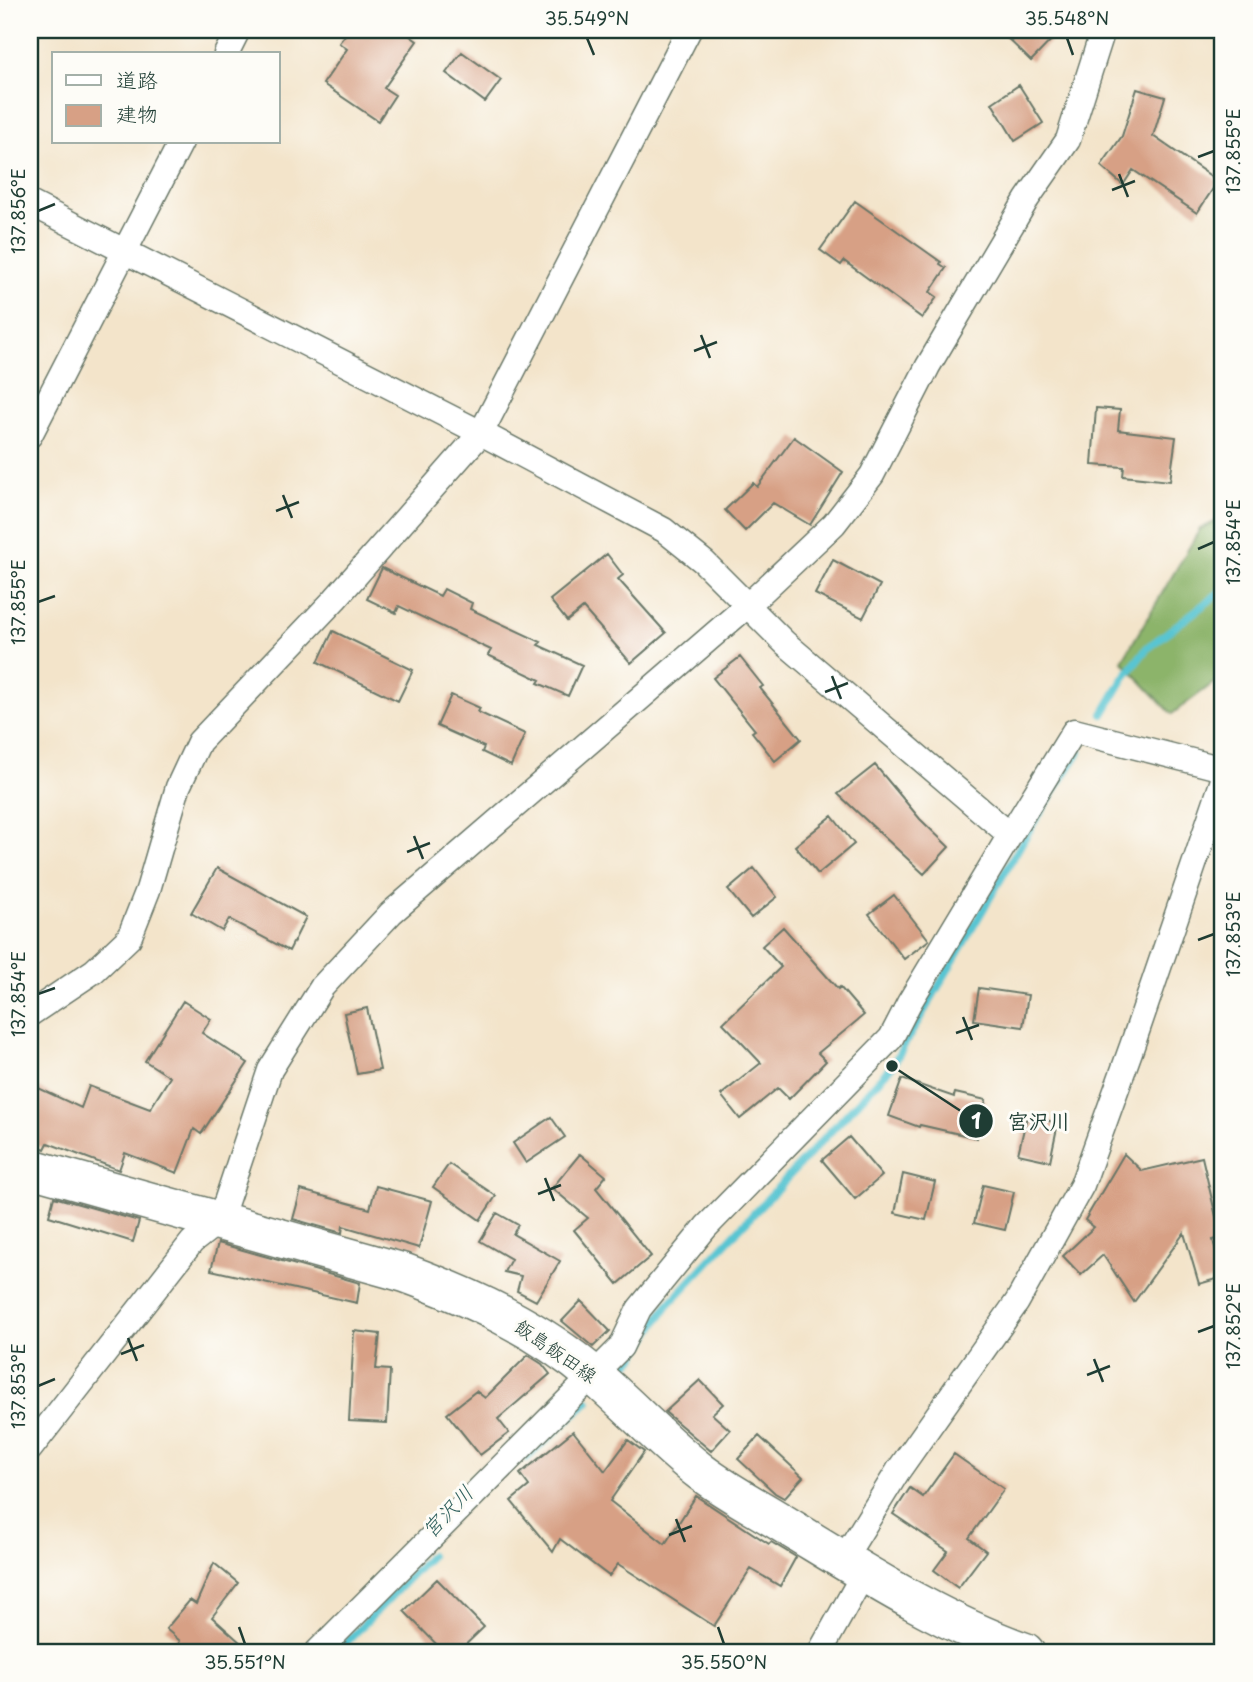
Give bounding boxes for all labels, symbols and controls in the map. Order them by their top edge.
text: 35.549°N [545,4,629,31]
text: 35.548°N [1025,4,1109,31]
legend [52,52,280,144]
text: 道路 [116,63,158,95]
text: 建物 [116,97,158,129]
text: 137.855°E [1219,108,1246,194]
text: 137.856°E [4,168,31,254]
text: 137.854°E [1219,499,1246,585]
text: 137.855°E [4,559,31,645]
text: 137.853°E [1219,891,1246,977]
text: 137.854°E [4,951,31,1037]
callout: 宮沢川 [958,1100,1084,1142]
text: 1 [971,1104,981,1136]
text: 宮沢川 [1008,1104,1071,1136]
text: 137.852°E [1219,1283,1246,1369]
street label: 飯島飯田線 [510,1311,604,1389]
text: 137.853°E [4,1343,31,1429]
water label: 宮沢川 [413,1477,480,1544]
text: 35.551°N [204,1648,286,1675]
text: 35.550°N [681,1648,767,1675]

